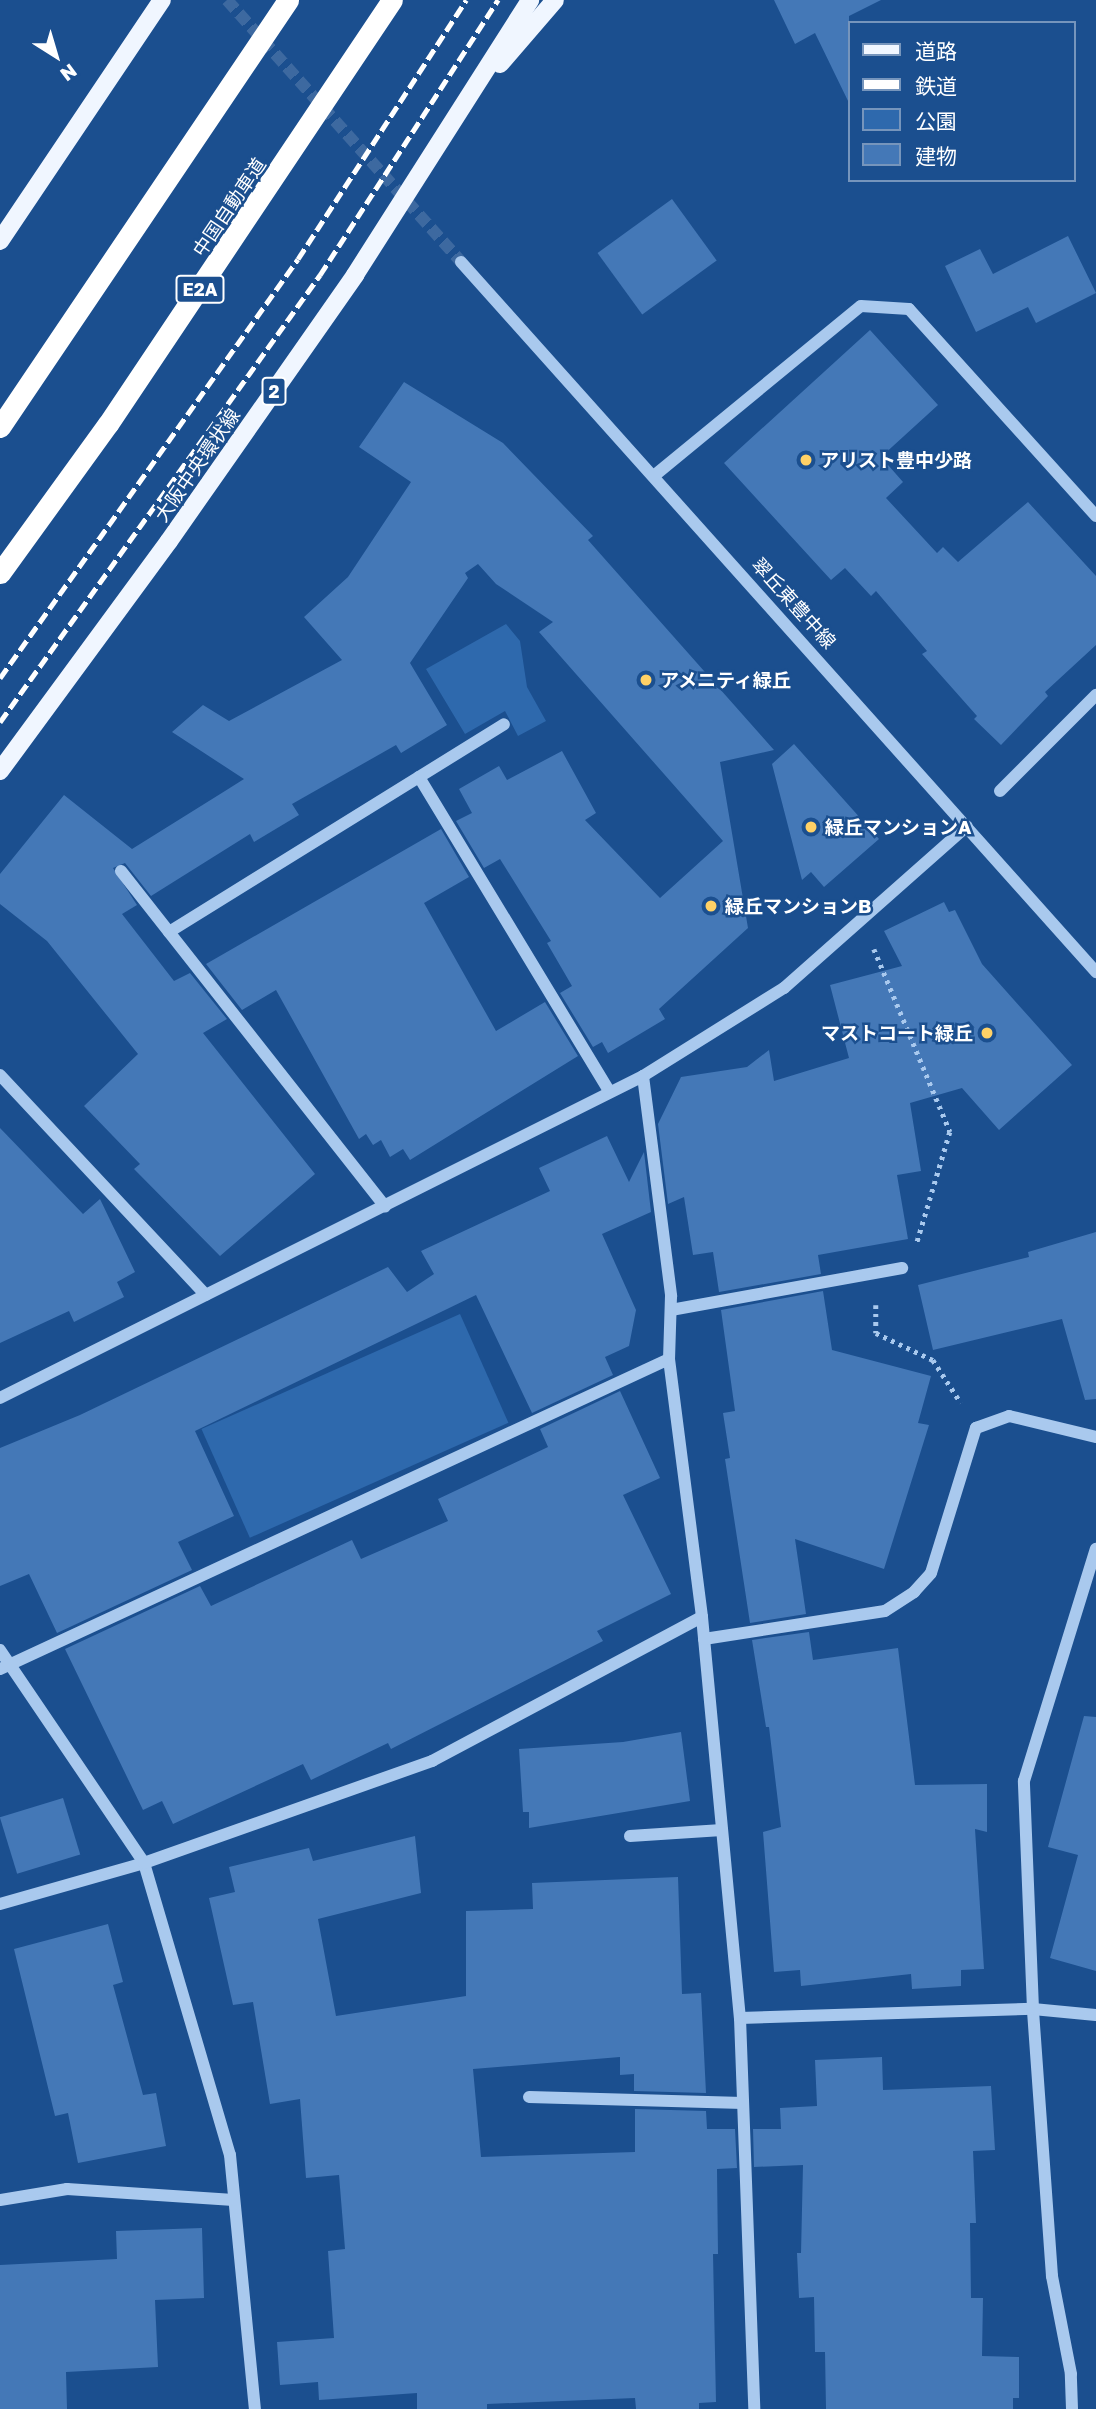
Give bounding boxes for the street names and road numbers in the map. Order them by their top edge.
street label: 中国自動車道 [188,153,270,261]
road number: E2A [176,274,224,304]
road number: 2 [260,376,288,405]
street label: 大阪中央環状線 [150,404,244,526]
street label: 翠丘東豊中線 [747,553,841,653]

